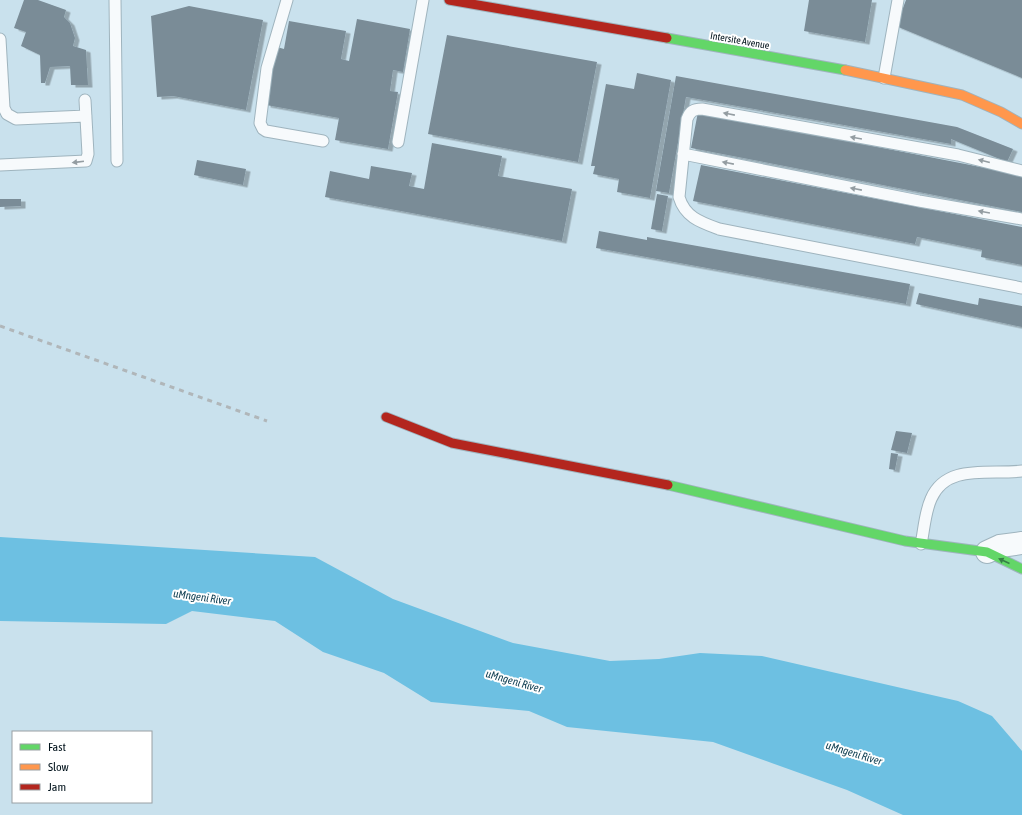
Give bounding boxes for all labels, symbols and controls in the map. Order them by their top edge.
street label: Intersite Avenue [709,30,771,51]
one-way arrow [722,110,735,116]
one-way arrow [850,134,863,140]
one-way arrow [72,158,84,165]
one-way arrow [978,158,990,164]
one-way arrow [722,160,734,166]
one-way arrow [850,185,862,191]
one-way arrow [977,209,990,215]
one-way arrow [998,558,1010,564]
water label: uMngeni River [172,587,232,607]
water label: uMngeni River [484,667,544,695]
legend [12,731,152,803]
water label: uMngeni River [824,739,884,767]
text: Fast [48,740,66,754]
text: Slow [48,760,69,774]
text: Jam [48,780,66,794]

